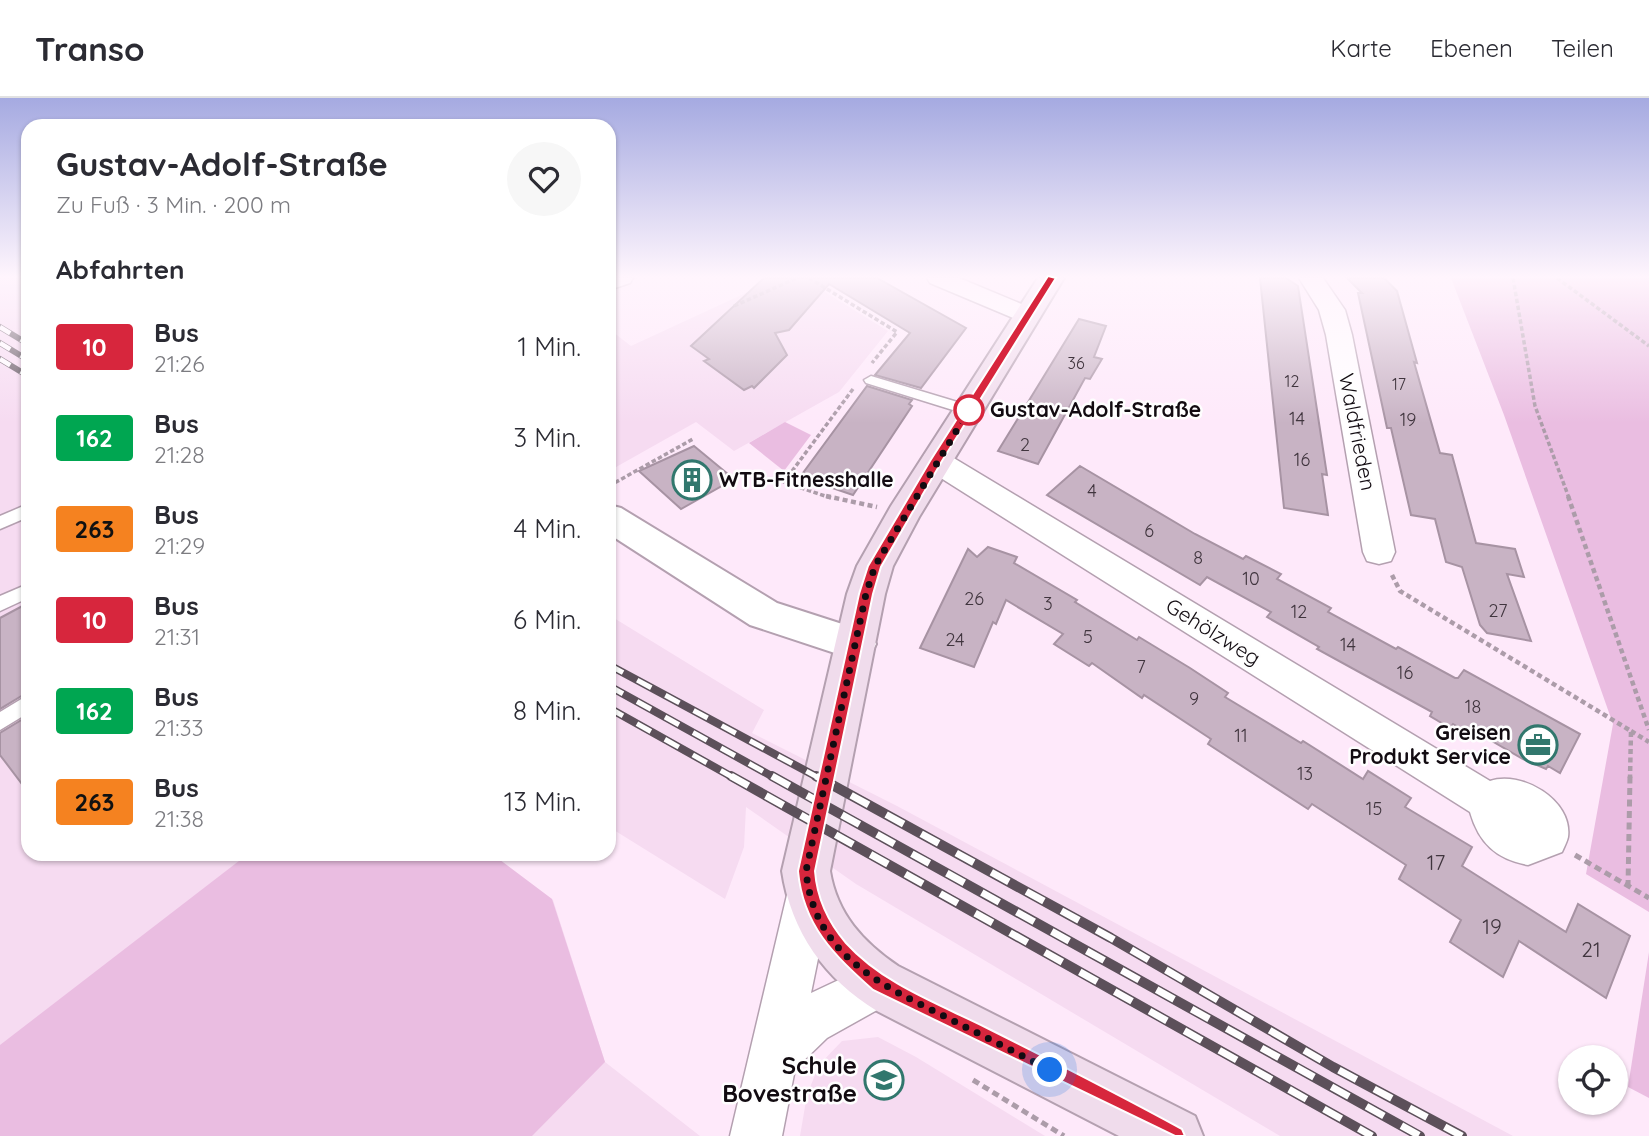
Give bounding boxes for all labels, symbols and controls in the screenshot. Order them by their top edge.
text: Transo [35,28,145,69]
text: Karte [1330,33,1392,63]
text: Ebenen [1430,33,1513,63]
text: Teilen [1551,33,1614,63]
button: heart [507,142,581,216]
text: Gustav-Adolf-Straße [56,143,388,184]
text: Zu Fuß · 3 Min. · 200 m [56,190,291,219]
text: Abfahrten [56,253,185,286]
text: Bus [154,316,199,349]
text: 1 Min. [517,330,581,363]
text: 10 [82,332,107,362]
text: 21:26 [154,349,205,378]
house number: 36 [1068,353,1085,373]
house number: 12 [1285,371,1300,391]
street label: Waldfrieden [1334,371,1382,493]
house number: 17 [1392,374,1406,394]
marker: Gustav-Adolf-Straße [954,395,984,425]
place label: Gustav-Adolf-Straße [990,396,1201,422]
text: Bus [154,407,199,440]
house number: 14 [1289,407,1305,430]
house number: 19 [1400,408,1416,431]
text: 3 Min. [513,421,581,454]
text: 162 [76,423,113,453]
house number: 2 [1020,433,1030,456]
text: 21:28 [154,440,205,469]
house number: 16 [1294,448,1310,471]
building icon: WTB-Fitnesshalle [671,459,713,501]
place label: WTB-Fitnesshalle [719,466,894,492]
house number: 4 [1087,479,1097,502]
text: Bus [154,498,199,531]
text: 4 Min. [513,512,581,545]
text: 263 [75,514,114,544]
house number: 6 [1144,519,1154,542]
text: 21:29 [154,531,205,560]
house number: 8 [1193,546,1203,569]
house number: 10 [1242,567,1260,590]
house number: 26 [964,587,984,610]
text: Bus [154,589,199,622]
house number: 3 [1043,592,1053,615]
street label: Gehölzweg [1161,592,1266,670]
house number: 27 [1489,599,1507,622]
house number: 12 [1291,600,1307,623]
text: 6 Min. [513,603,581,636]
text: 10 [82,605,107,635]
text: 21:31 [154,622,200,651]
house number: 5 [1083,625,1093,648]
house number: 24 [945,628,965,651]
house number: 14 [1340,633,1356,656]
house number: 7 [1136,655,1146,678]
house number: 16 [1397,661,1413,684]
text: Bus [154,680,199,713]
house number: 9 [1189,687,1199,710]
text: 8 Min. [513,694,581,727]
house number: 18 [1465,695,1481,718]
text: 162 [76,696,113,726]
text: 21:33 [154,713,204,742]
place label: Greisen Produkt Service [1349,719,1511,769]
house number: 11 [1234,724,1248,747]
office icon: Greisen Produkt Service [1517,724,1559,766]
house number: 13 [1297,762,1313,785]
text: Bus [154,771,199,804]
text: 13 Min. [504,785,581,818]
text: 263 [75,787,114,817]
house number: 15 [1366,797,1382,820]
text: 21:38 [154,804,204,833]
house number: 17 [1427,849,1445,875]
house number: 19 [1482,913,1502,939]
house number: 21 [1581,936,1601,962]
map controls [1558,1045,1628,1115]
button: locate [1558,1045,1628,1115]
place label: Schule Bovestraße [722,1050,857,1108]
your location [1032,1052,1067,1087]
school or university icon: Schule Bovestraße [863,1059,905,1101]

